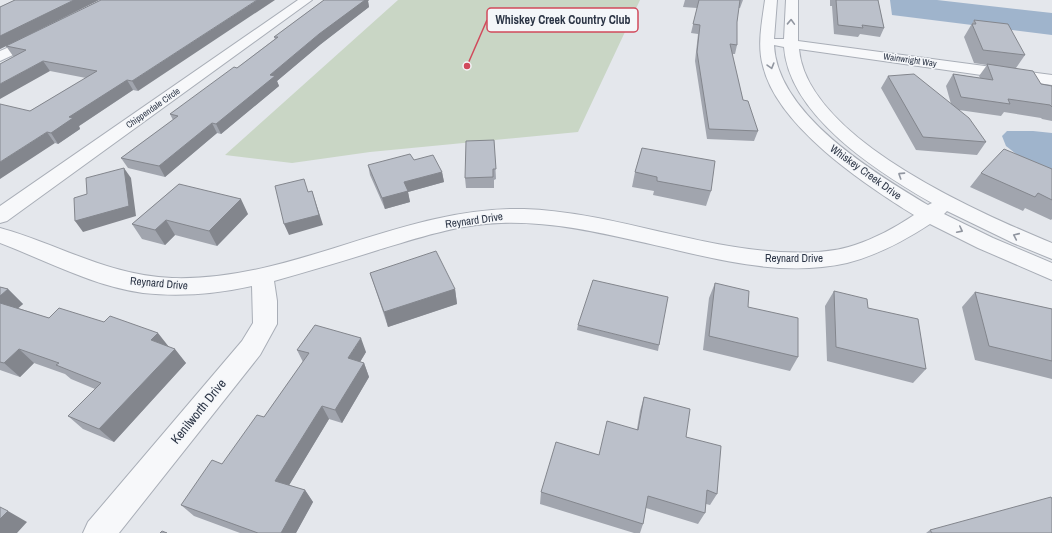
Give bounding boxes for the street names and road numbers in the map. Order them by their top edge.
street label: Wainwright Way [883,50,938,70]
street label: Chippendale Circle [124,85,182,131]
street label: Whiskey Creek Drive [827,141,905,203]
street label: Reynard Drive [444,209,504,231]
street label: Reynard Drive [765,251,823,265]
street label: Reynard Drive [129,273,189,293]
street label: Kenilworth Drive [167,375,230,447]

